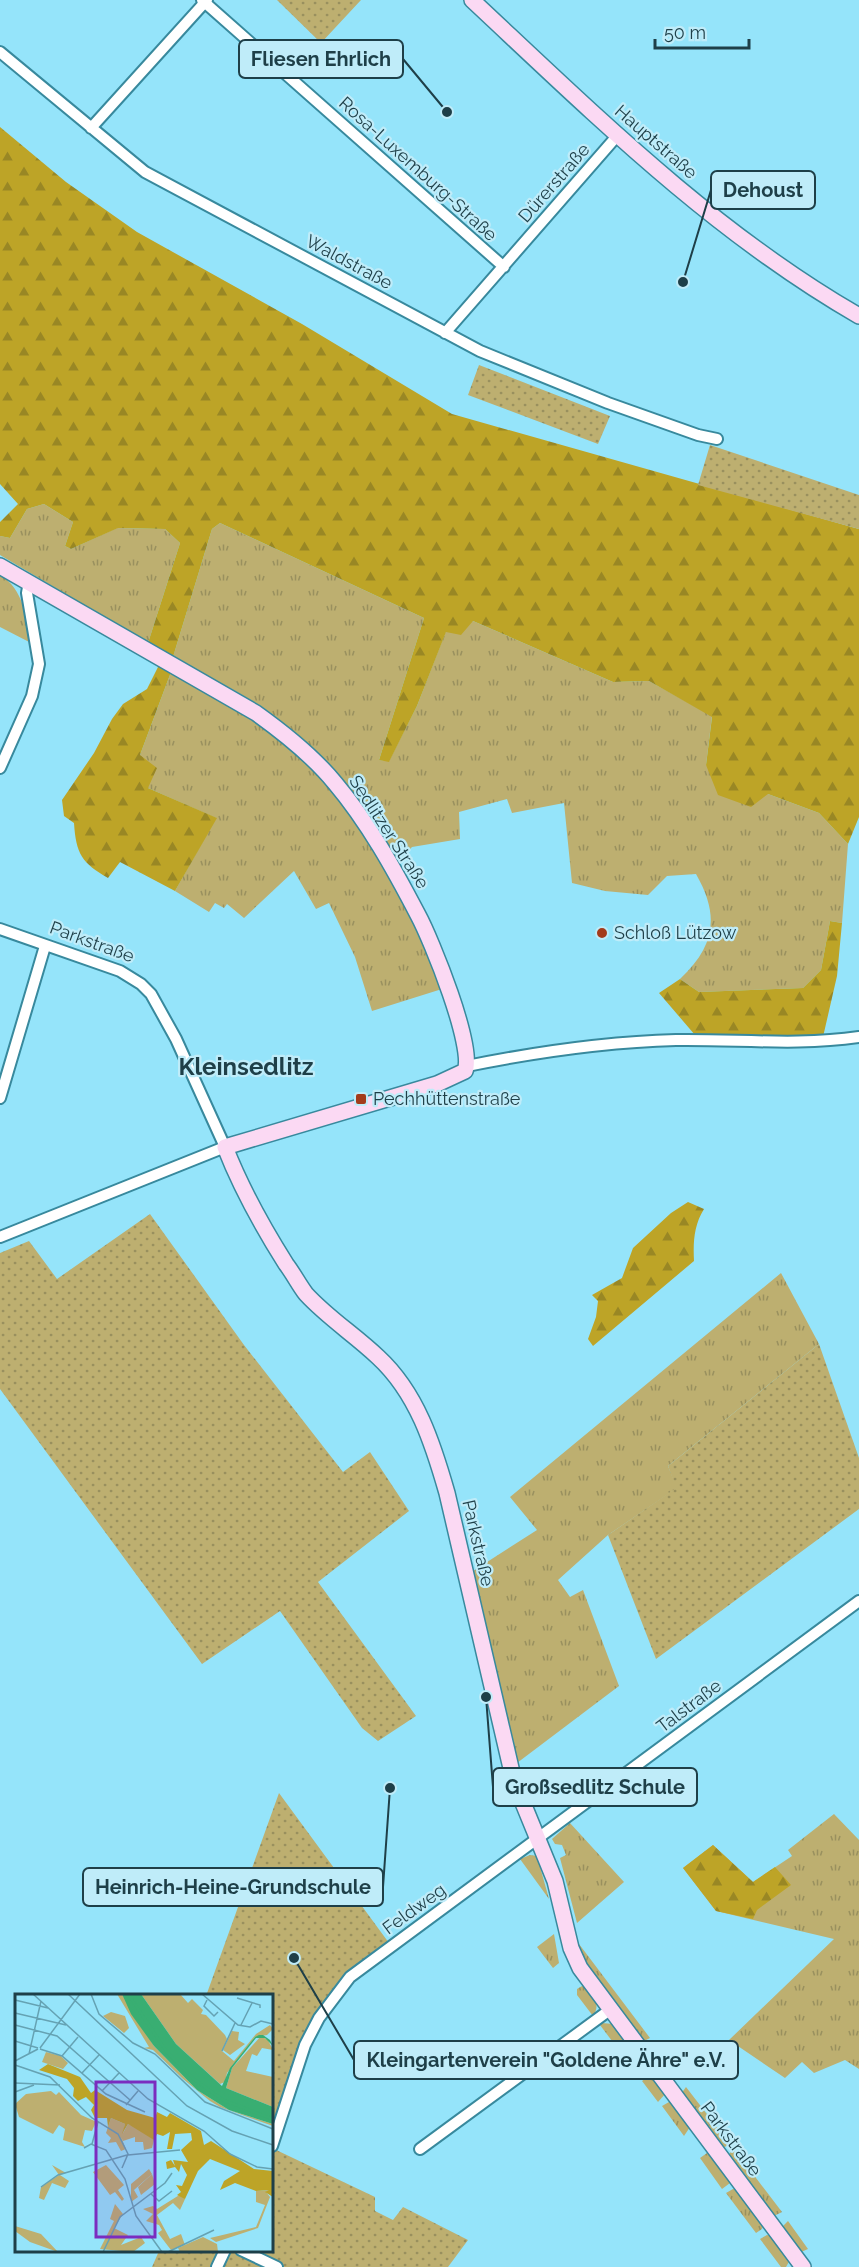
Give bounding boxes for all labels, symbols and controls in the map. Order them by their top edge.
scale bar [655,12,750,50]
text: 50 m [664,22,706,43]
callout: Fliesen Ehrlich [239,40,403,78]
text: Fliesen Ehrlich [251,47,391,71]
street label: Rosa-Luxemburg-Straße [335,92,502,245]
street label: Hauptstraße [611,100,702,183]
street label: Dürerstraße [514,139,594,226]
callout: Dehoust [711,171,815,209]
text: Dehoust [723,178,803,202]
street label: Waldstraße [302,230,397,293]
street label: Sedlitzer Straße [345,771,434,893]
street label: Parkstraße [47,917,138,967]
place label: Schloß Lützow [614,922,737,943]
marker: Schloß Lützow [595,926,609,940]
district label: Kleinsedlitz [178,1052,314,1081]
place label: Pechhüttenstraße [373,1088,521,1109]
marker: Pechhüttenstraße [354,1092,368,1106]
street label: Parkstraße [458,1498,499,1589]
street label: Talstraße [652,1674,725,1737]
callout: Großsedlitz Schule [493,1768,697,1806]
text: Großsedlitz Schule [505,1775,685,1799]
callout: Heinrich-Heine-Grundschule [83,1868,383,1906]
text: Heinrich-Heine-Grundschule [95,1875,371,1899]
street label: Feldweg [378,1879,449,1938]
inset map [15,1994,273,2252]
callout: Kleingartenverein "Goldene Ähre" e.V. [354,2041,738,2079]
text: Kleingartenverein "Goldene Ähre" e.V. [366,2048,726,2072]
street label: Parkstraße [697,2097,767,2181]

